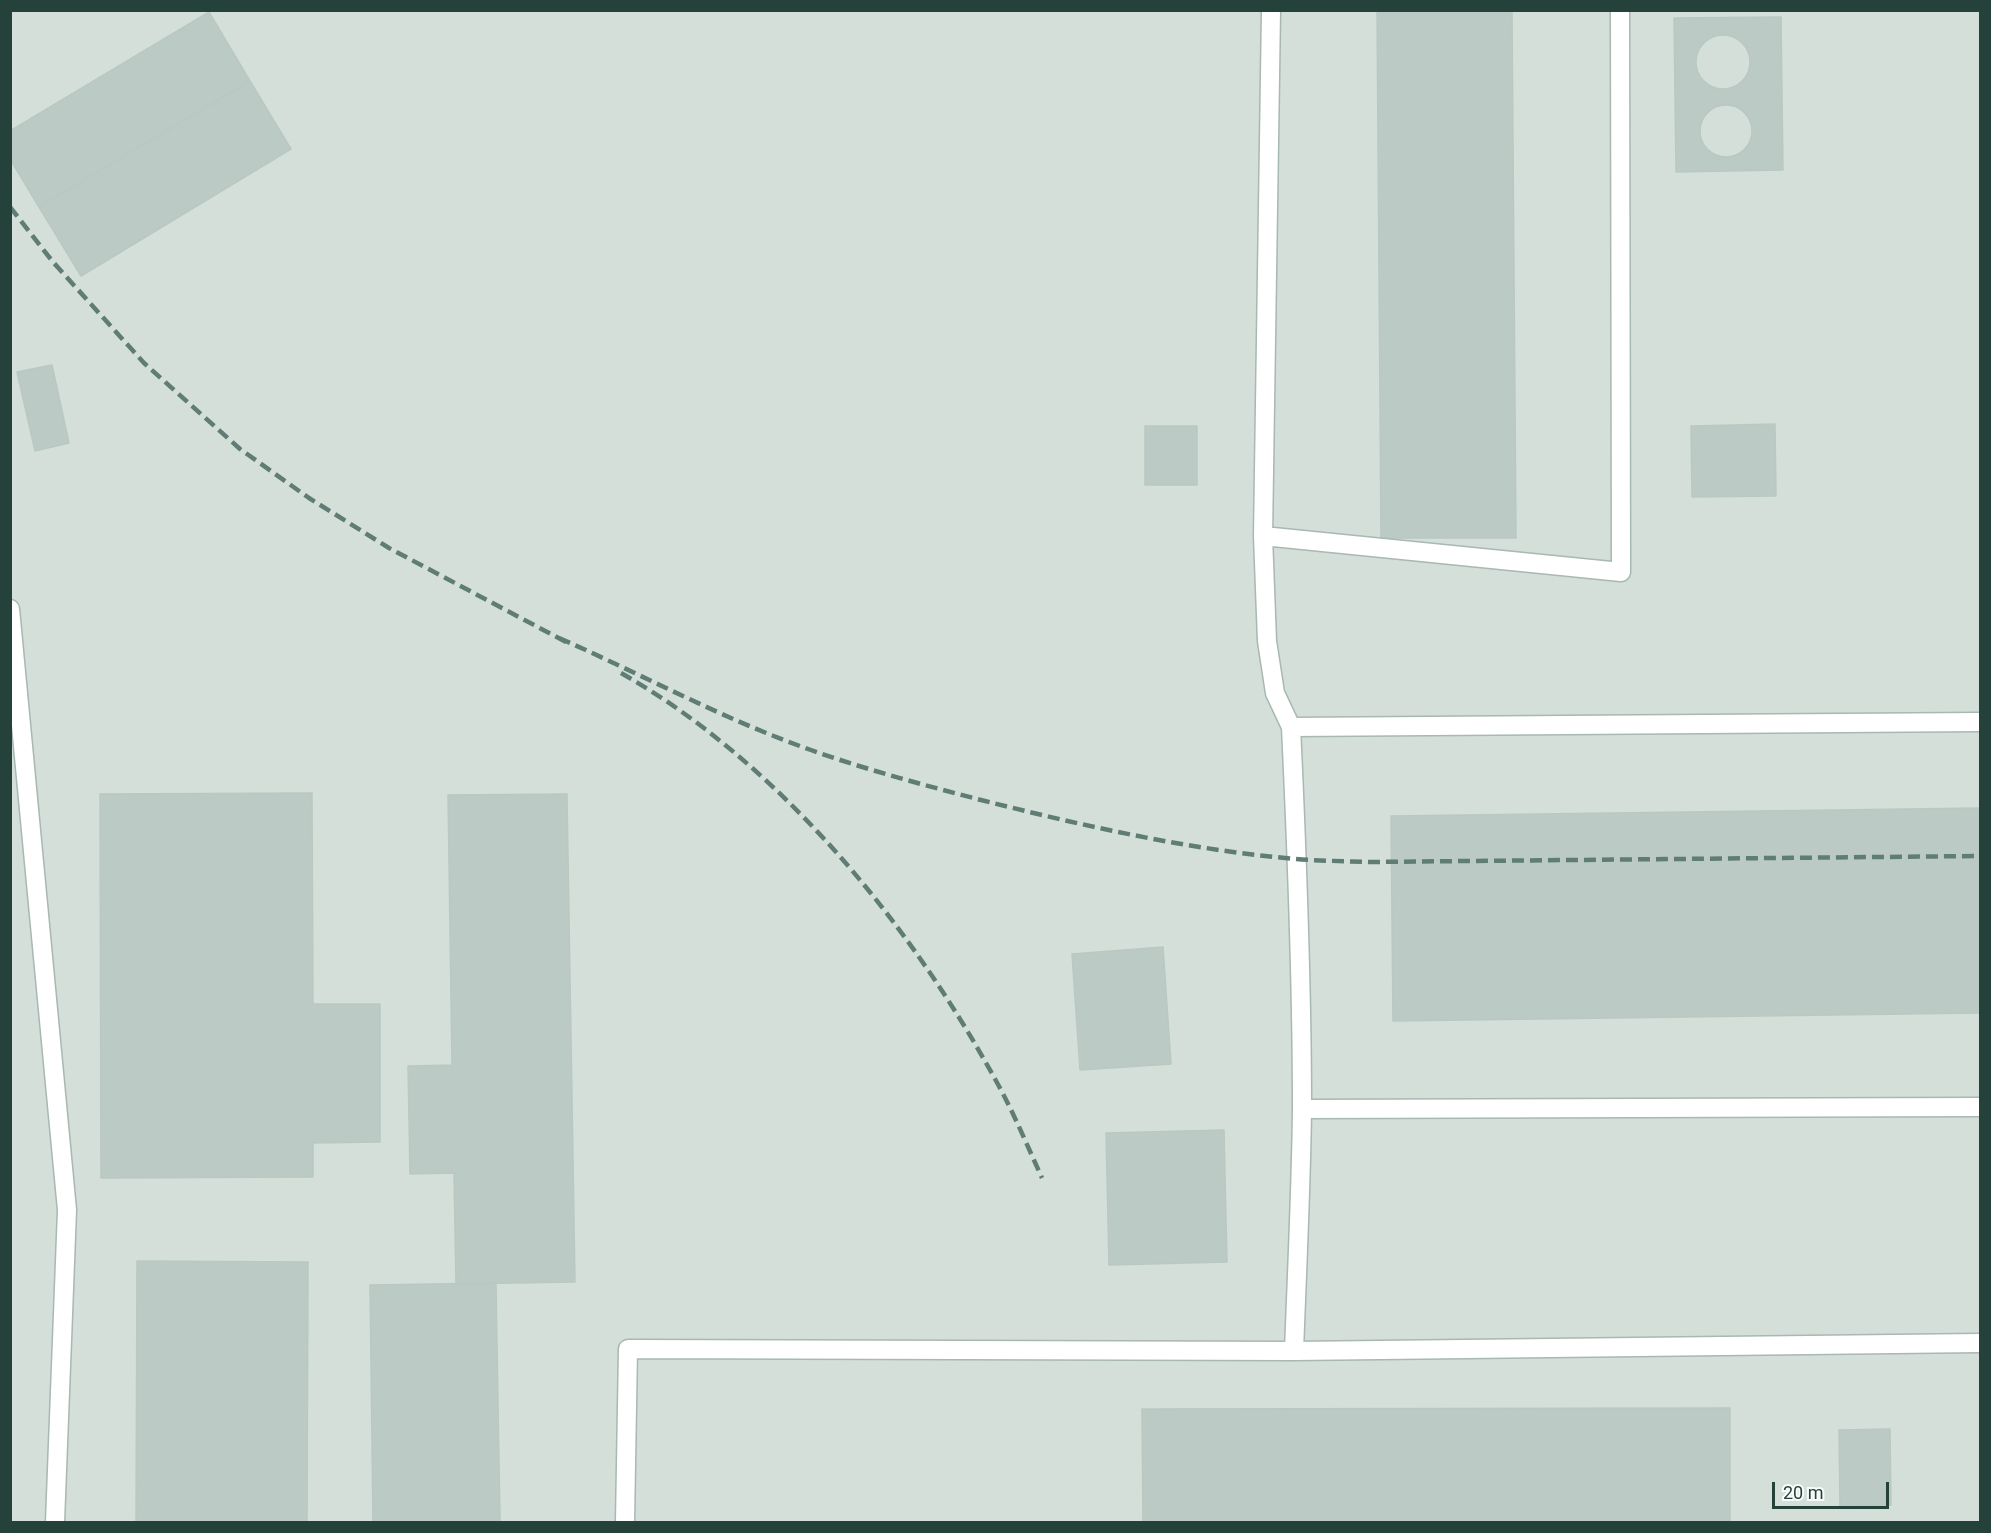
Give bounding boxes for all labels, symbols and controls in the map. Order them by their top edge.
scale bar [1775,1470,1892,1508]
text: 20 m [1783,1482,1823,1503]

